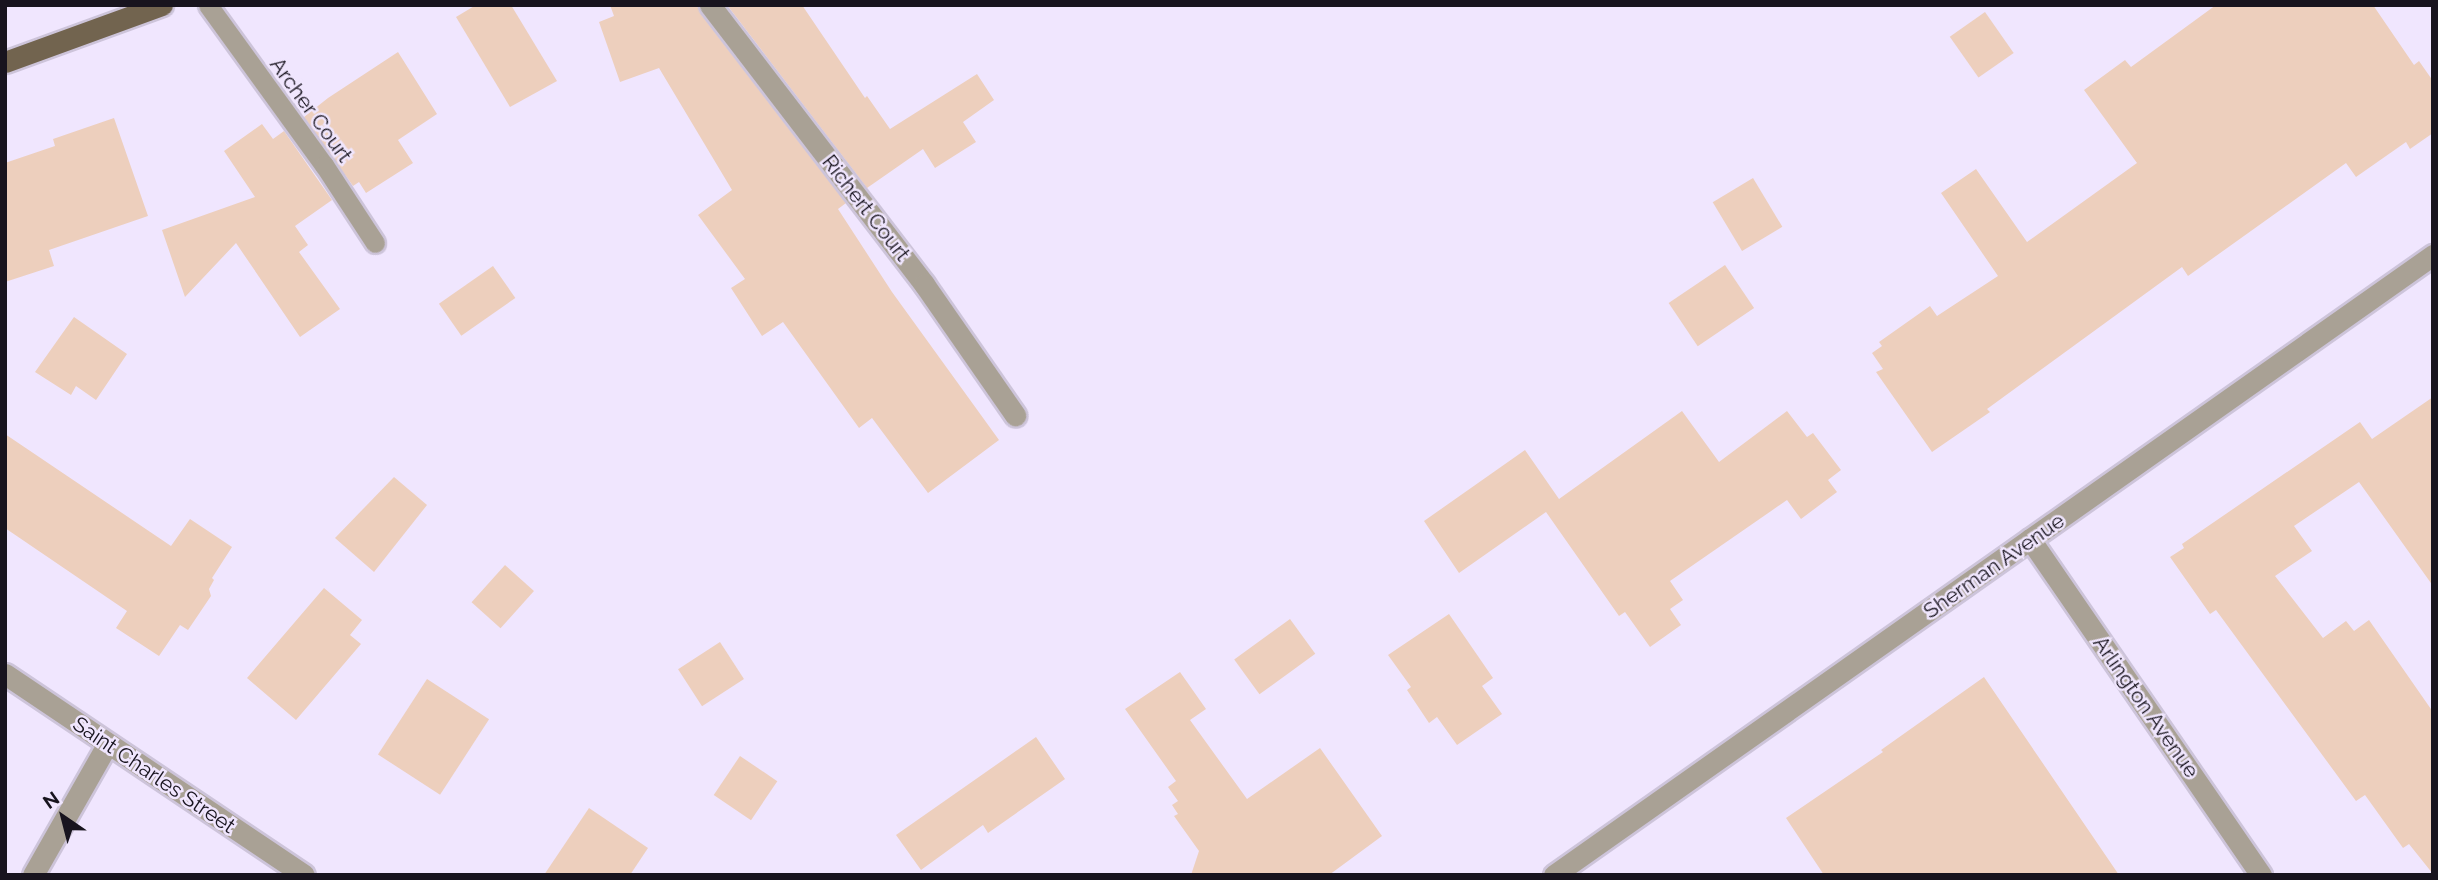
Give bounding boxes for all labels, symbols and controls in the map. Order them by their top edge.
street label: Archer Court [264,53,358,167]
street label: Richert Court [817,150,915,266]
street label: Sherman Avenue [1918,508,2070,624]
street label: Arlington Avenue [2088,631,2204,783]
street label: Saint Charles Street [68,711,240,839]
north arrow [28,782,98,852]
text: N [39,787,63,813]

